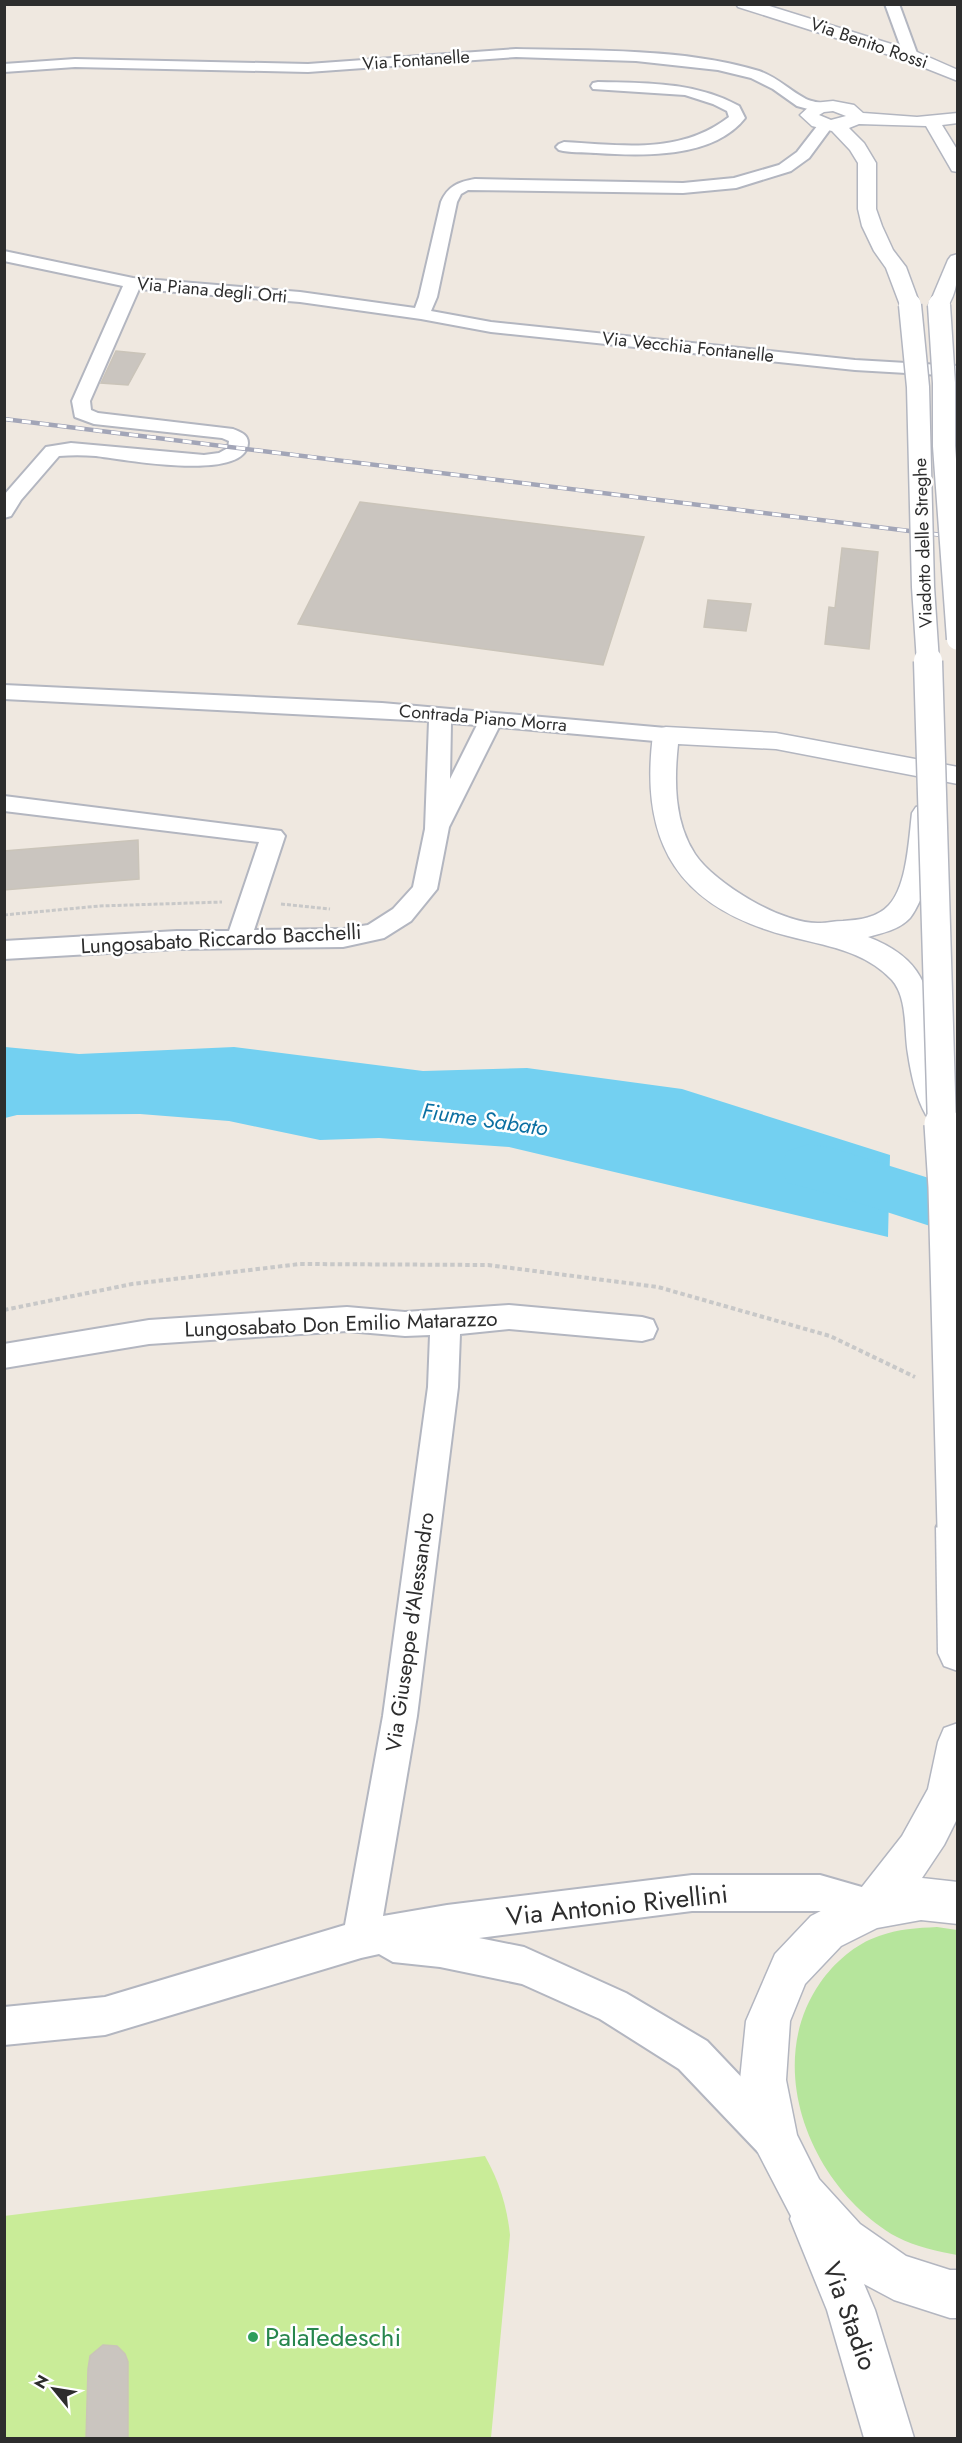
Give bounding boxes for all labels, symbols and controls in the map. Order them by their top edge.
street label: Via Benito Rossi [807,11,931,75]
street label: Via Fontanelle [361,43,471,77]
street label: Via Piana degli Orti [136,270,288,310]
street label: Via Vecchia Fontanelle [601,325,775,369]
street label: Viadotto delle Streghe [907,458,939,628]
street label: Contrada Piano Morra [398,698,568,738]
street label: Lungosabato Riccardo Bacchelli [80,917,362,961]
water label: Fiume Sabato [420,1094,550,1144]
street label: Lungosabato Don Emilio Matarazzo [184,1304,498,1344]
street label: Via Giuseppe d'Alessandro [378,1510,442,1754]
street label: Via Antonio Rivellini [504,1874,730,1936]
street label: Via Stadio [813,2256,887,2376]
place label: PalaTedeschi [265,2318,401,2356]
marker: PalaTedeschi [246,2330,260,2344]
north arrow [24,2359,84,2419]
text: N [28,2370,55,2393]

